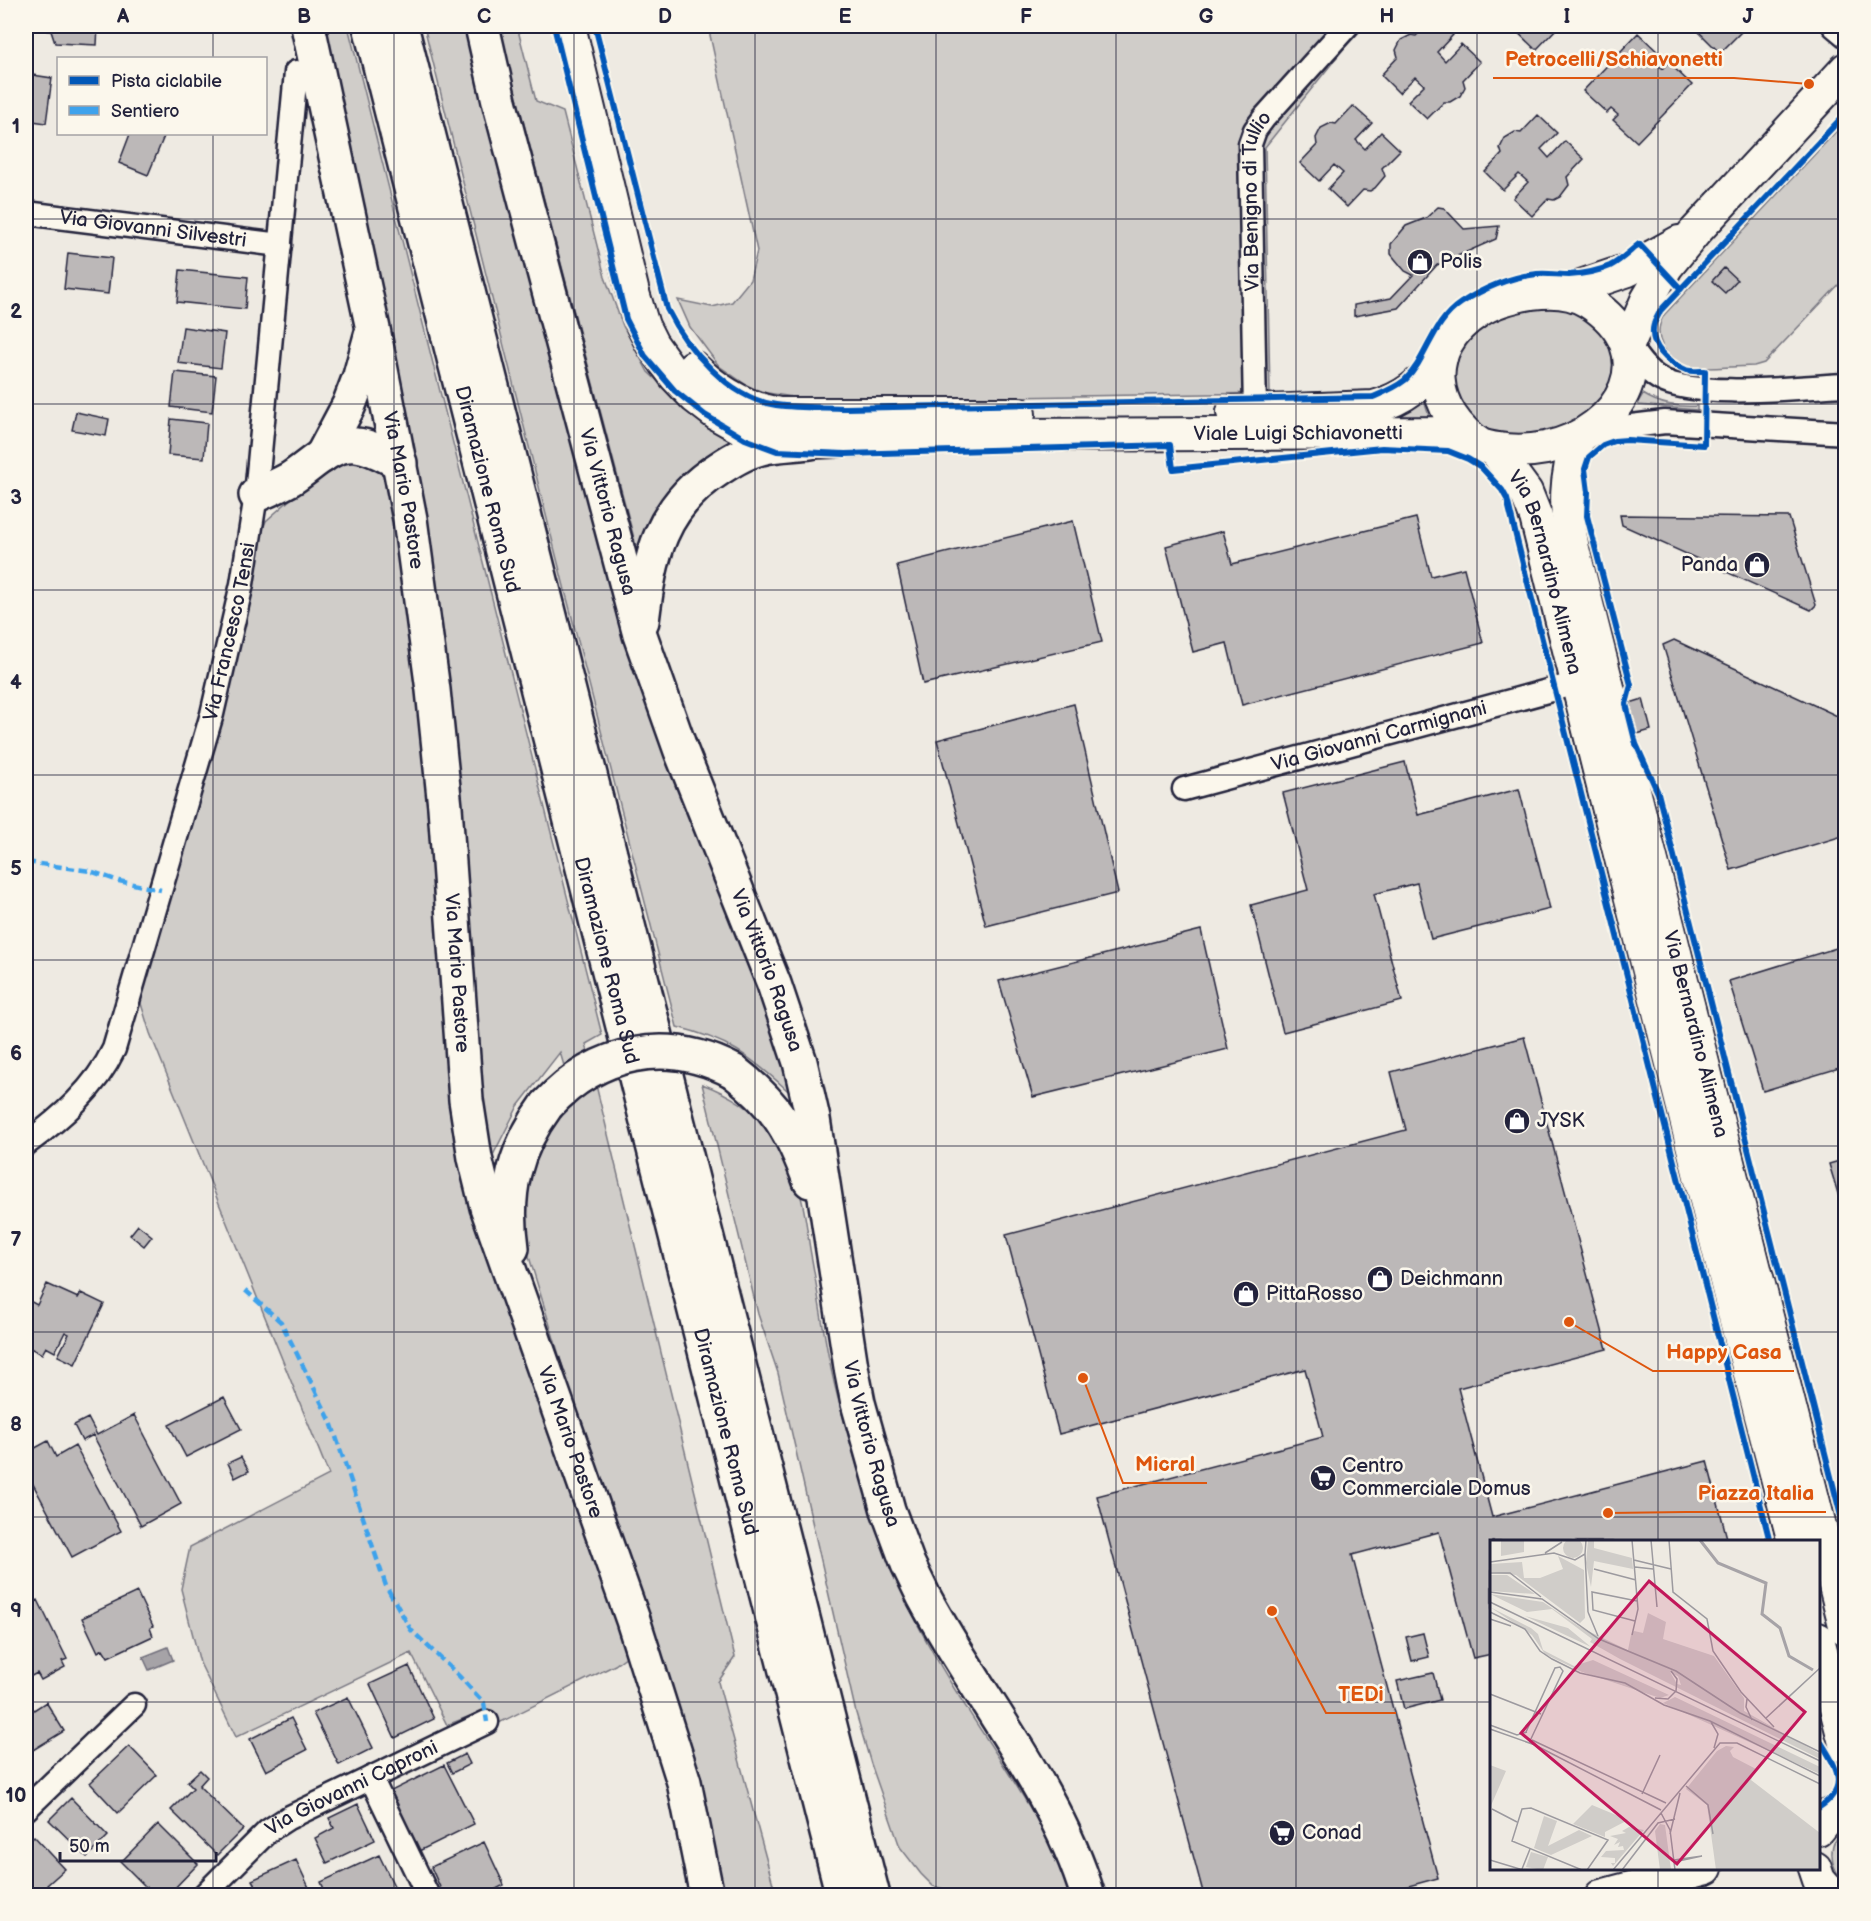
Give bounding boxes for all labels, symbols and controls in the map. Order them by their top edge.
text: A [116,5,130,29]
text: B [297,5,311,29]
text: C [477,5,491,29]
text: D [658,5,672,29]
text: E [839,5,852,29]
text: F [1020,5,1032,29]
text: G [1199,5,1214,29]
text: H [1380,5,1394,29]
text: I [1564,5,1570,29]
text: J [1743,5,1755,29]
callout: Petrocelli/Schiavonetti [1493,39,1734,78]
text: Petrocelli/Schiavonetti [1505,47,1723,72]
legend [57,57,267,135]
text: Pista ciclabile [111,71,222,92]
text: Sentiero [111,101,180,122]
street label: Via Benigno di Tullio [1238,106,1277,292]
text: 1 [12,115,20,139]
street label: Via Giovanni Silvestri [58,205,248,253]
shop icon: Polis [1405,247,1435,277]
place label: Polis [1440,250,1482,274]
text: 2 [10,300,22,324]
street label: Diramazione Roma Sud [450,383,525,595]
street label: Via Mario Pastore [377,409,429,571]
street label: Viale Luigi Schiavonetti [1194,421,1403,446]
street label: Via Vittorio Ragusa [574,426,641,598]
street label: Via Bernardino Alimena [1502,466,1587,677]
text: 3 [10,486,22,510]
street label: Via Francesco Tensi [199,541,260,724]
shop icon: Panda [1742,550,1772,580]
place label: Panda [1681,553,1738,577]
text: 4 [10,671,22,695]
street label: Via Giovanni Carmignani [1269,696,1489,777]
street label: Diramazione Roma Sud [569,855,644,1067]
text: 5 [10,857,22,881]
street label: Via Vittorio Ragusa [725,886,808,1055]
street label: Via Mario Pastore [439,892,475,1054]
street label: Via Bernardino Alimena [1658,928,1733,1140]
text: 6 [10,1042,22,1066]
shop icon: JYSK [1502,1106,1532,1136]
place label: JYSK [1537,1109,1585,1133]
text: 7 [10,1228,22,1252]
shop icon: Deichmann [1365,1264,1395,1294]
place label: Deichmann [1400,1267,1503,1291]
shop icon: PittaRosso [1231,1279,1261,1309]
place label: PittaRosso [1266,1282,1363,1306]
street label: Diramazione Roma Sud [688,1326,763,1538]
callout: Happy Casa [1653,1332,1794,1371]
text: Happy Casa [1666,1340,1782,1365]
street label: Via Vittorio Ragusa [838,1359,905,1530]
street label: Via Mario Pastore [532,1363,608,1522]
text: 8 [10,1413,22,1437]
callout: Micral [1123,1444,1207,1483]
text: Micral [1135,1452,1195,1477]
place label: Centro Commerciale Domus [1342,1454,1531,1501]
supermarket icon: Centro Commerciale Domus [1308,1463,1338,1493]
callout: Piazza Italia [1686,1473,1826,1512]
text: Piazza Italia [1698,1481,1814,1506]
inset map [1490,1540,1820,1870]
text: 9 [10,1599,22,1623]
callout: TEDi [1326,1674,1396,1713]
text: TEDi [1338,1682,1384,1707]
street label: Via Giovanni Caproni [261,1736,442,1841]
text: 10 [6,1784,26,1808]
supermarket icon: Conad [1267,1818,1297,1848]
place label: Conad [1302,1821,1362,1845]
scale bar [60,1825,216,1863]
text: 50 m [69,1836,110,1857]

